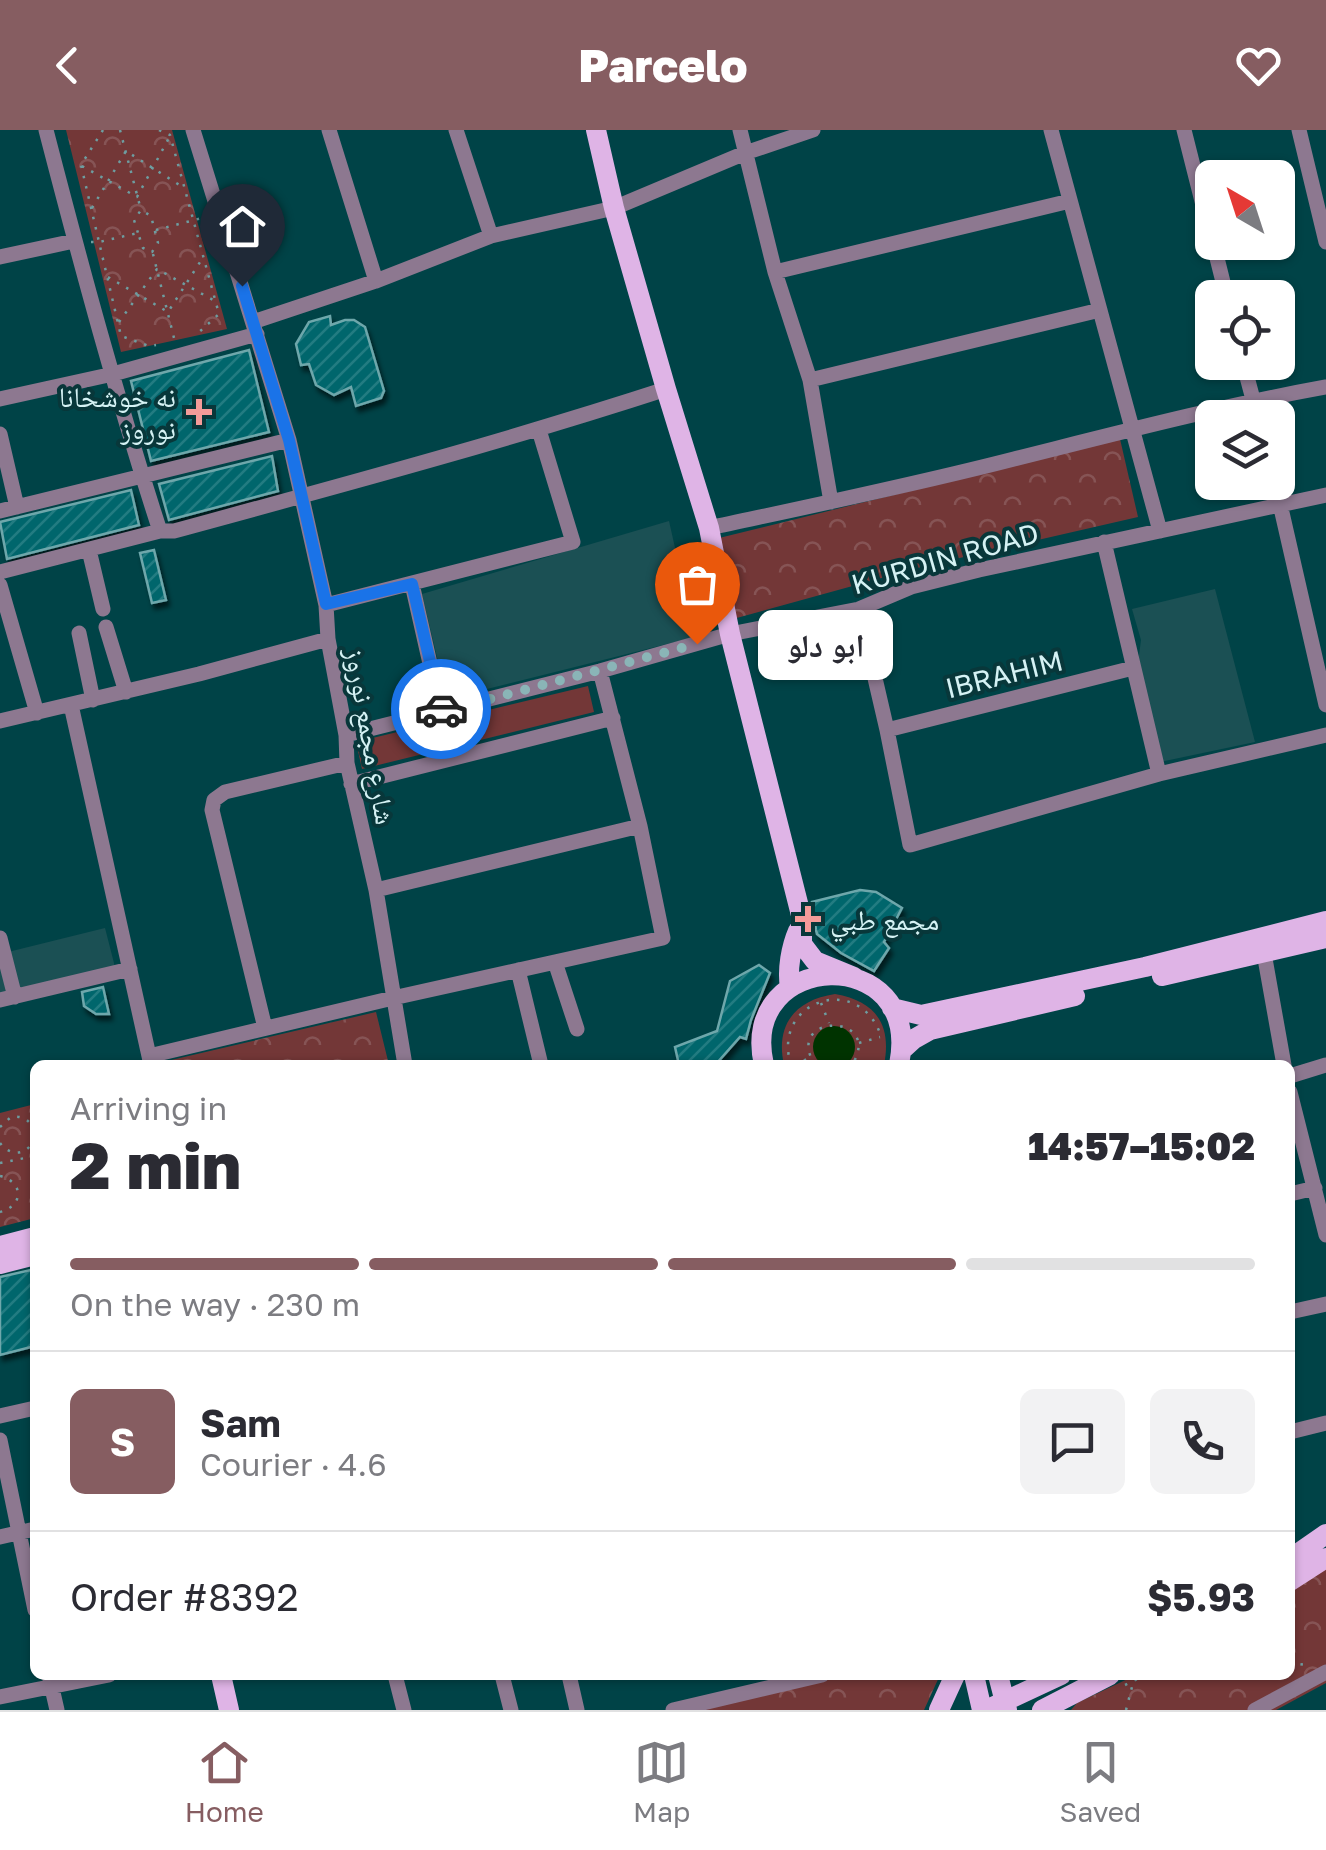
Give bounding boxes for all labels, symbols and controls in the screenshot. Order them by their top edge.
icon: back [40,38,95,93]
text: Parcelo [579,38,747,92]
icon: heart [1231,38,1286,93]
north arrow [1195,160,1295,260]
map controls [1195,160,1295,500]
pin [200,184,285,287]
icon: home [215,199,270,254]
button: locate [1195,280,1295,380]
place label: نه خوشخانا نوروز [59,380,176,445]
marker: نه خوشخانا نوروز [186,399,212,425]
button: layers [1195,400,1295,500]
street label: KURDIN ROAD [848,516,1042,600]
pin [655,542,740,645]
icon: bag [670,557,725,612]
callout: ابو دلو [757,609,892,679]
text: ابو دلو [787,626,864,664]
street label: شارع مجمع نوروز [337,644,403,827]
street label: IBRAHIM [942,644,1066,704]
courier [391,659,491,759]
icon: car [414,682,469,737]
place label: مجمع طبي [830,903,939,943]
marker: مجمع طبي [795,906,821,932]
text: Arriving in [70,1089,227,1127]
text: 14:57–15:02 [1028,1123,1255,1168]
text: 2 min [70,1125,241,1203]
text: On the way · 230 m [70,1285,360,1323]
button: chat [1020,1389,1125,1494]
button: phone [1150,1389,1255,1494]
text: Sam [200,1400,281,1445]
text: S [110,1419,135,1464]
text: Courier · 4.6 [200,1445,387,1483]
text: Order #8392 [70,1574,299,1619]
text: $5.93 [1147,1574,1255,1619]
tab: Home [185,1735,264,1828]
tab: Map [633,1735,690,1828]
tab: Saved [1060,1735,1141,1828]

